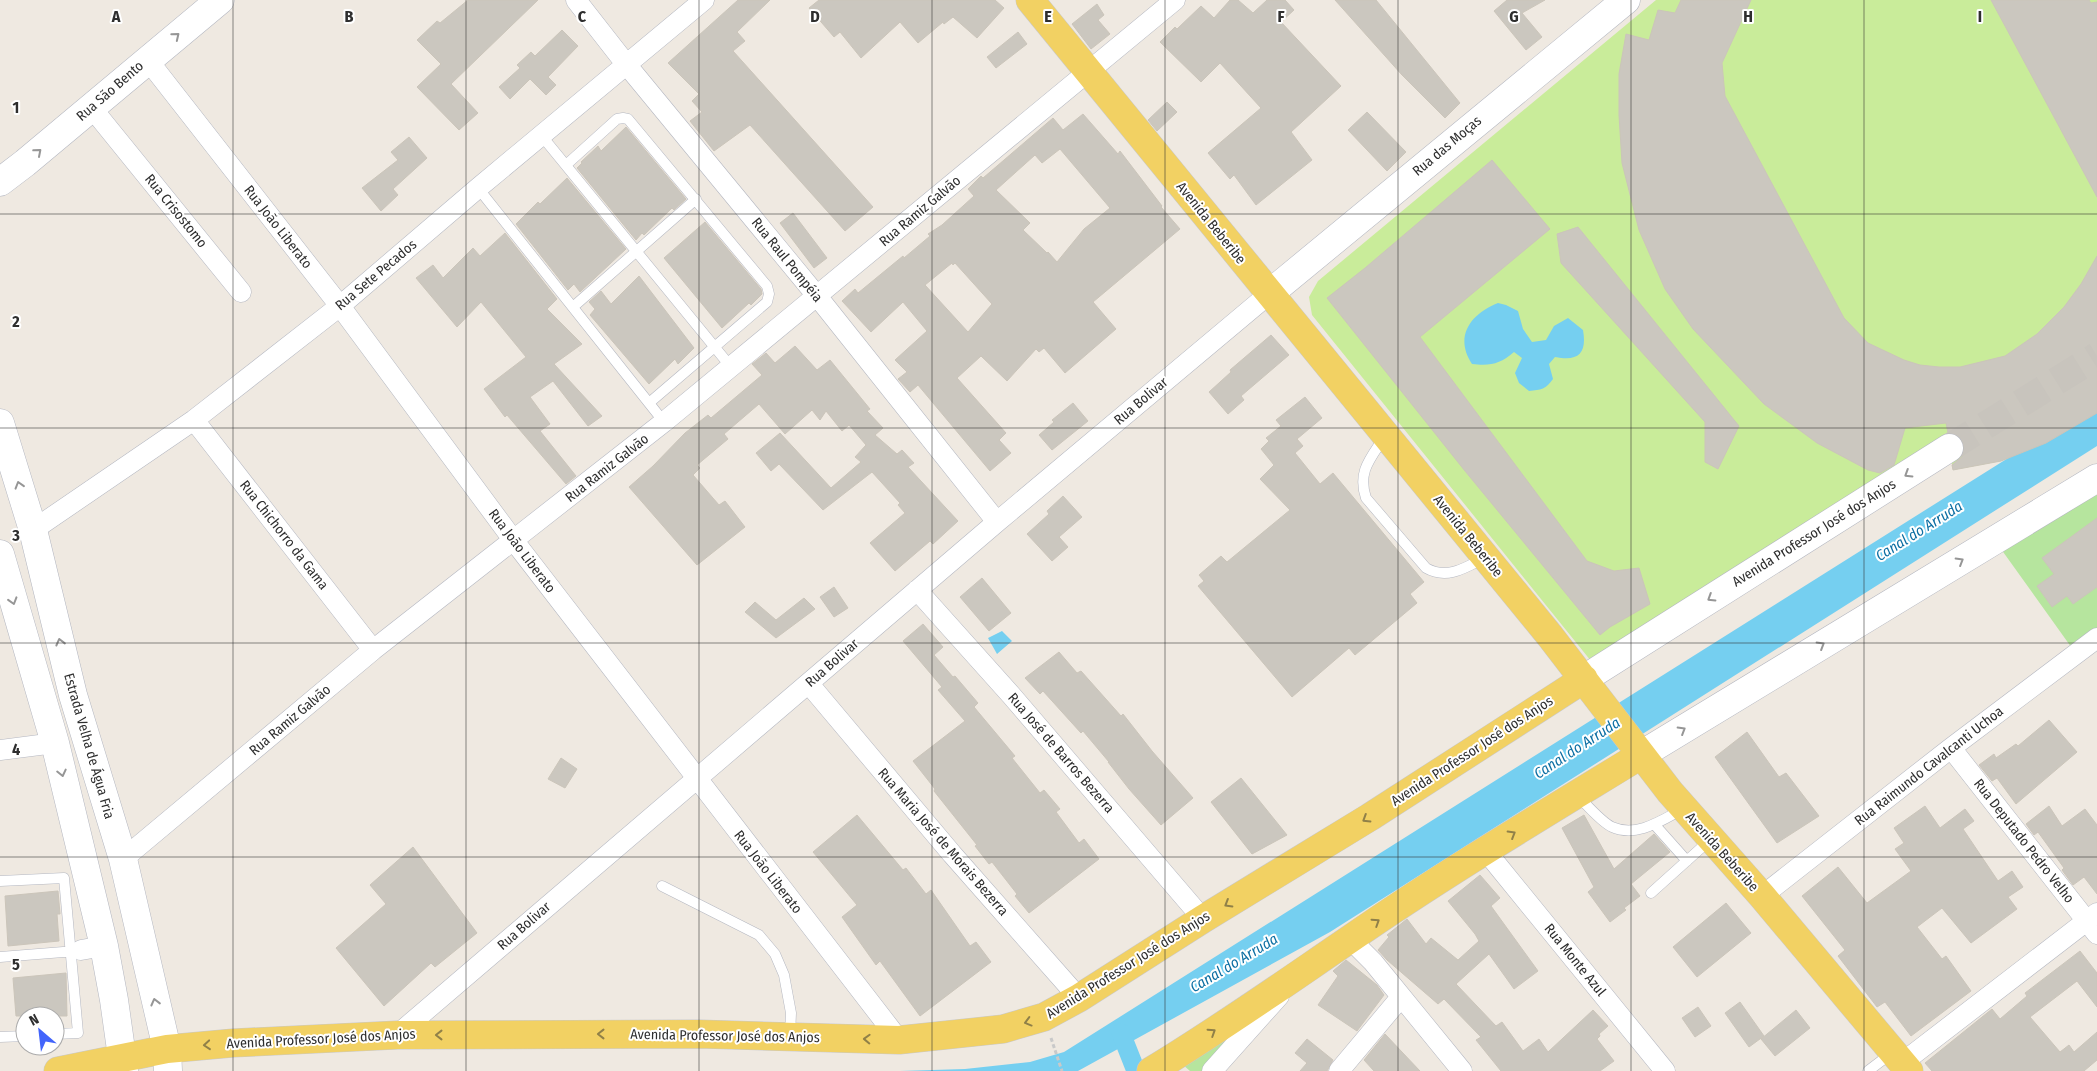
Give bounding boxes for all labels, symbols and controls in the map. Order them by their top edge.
text: A [111,7,121,26]
text: B [345,7,354,26]
text: C [578,7,587,26]
text: D [810,7,820,26]
text: E [1044,7,1052,26]
text: F [1277,7,1285,26]
text: G [1509,7,1519,26]
text: H [1743,7,1753,26]
text: I [1978,7,1982,26]
one-way arrow [170,32,179,41]
street label: Rua São Bento [73,57,147,125]
text: 1 [13,98,19,117]
street label: Rua das Moças [1409,112,1485,180]
one-way arrow [33,149,42,158]
street label: Rua Crisostomo [141,171,211,251]
street label: Rua Ramiz Galvão [876,172,964,250]
street label: Avenida Beberibe [1173,179,1249,268]
street label: Rua João Liberato [240,182,316,272]
street label: Rua Raul Pompéia [748,214,826,306]
street label: Rua Sete Pecados [332,236,420,314]
text: 2 [11,312,20,331]
street label: Rua Bolivar [1111,373,1171,428]
street label: Rua Ramiz Galvão [562,430,652,506]
one-way arrow [1904,467,1913,477]
street label: Avenida Professor José dos Anjos [1729,476,1899,590]
street label: Rua Chichorro da Gama [236,477,332,593]
one-way arrow [14,481,24,489]
street label: Avenida Beberibe [1430,492,1506,581]
water label: Canal do Arruda [1872,497,1966,565]
street label: Rua João Liberato [485,506,559,596]
text: 3 [11,526,20,545]
one-way arrow [1955,558,1964,568]
one-way arrow [1708,591,1717,601]
one-way arrow [7,596,17,604]
street label: Rua Bolivar [802,635,862,691]
one-way arrow [55,637,66,646]
one-way arrow [1816,642,1825,652]
street label: Estrada Velha de Água Fria [60,671,119,821]
street label: Rua Ramiz Galvão [246,681,334,759]
street label: Rua José de Barros Bezerra [1004,689,1118,817]
street label: Avenida Professor José dos Anjos [1388,692,1556,810]
street label: Rua Raimundo Cavalcanti Uchoa [1851,703,2007,829]
water label: Canal do Arruda [1531,713,1624,783]
one-way arrow [1677,726,1686,736]
text: 4 [12,740,20,759]
street label: Rua Maria José de Morais Bezerra [874,765,1012,919]
one-way arrow [57,769,67,777]
street label: Rua Deputado Pedro Velho [1970,775,2078,907]
street label: Avenida Beberibe [1682,809,1762,895]
one-way arrow [1363,813,1372,823]
street label: Rua João Liberato [730,827,806,917]
one-way arrow [1507,830,1516,840]
one-way arrow [1224,897,1233,907]
street label: Rua Bolivar [494,898,554,954]
street label: Avenida Professor José dos Anjos [1043,908,1213,1022]
one-way arrow [1370,919,1380,928]
street label: Rua Monte Azul [1541,920,1610,1000]
water label: Canal do Arruda [1187,930,1281,996]
text: 5 [12,955,20,974]
one-way arrow [150,997,161,1006]
north arrow [15,1006,65,1056]
text: N [26,1010,42,1029]
one-way arrow [1024,1016,1033,1027]
street label: Avenida Professor José dos Anjos [226,1026,416,1052]
street label: Avenida Professor José dos Anjos [630,1026,820,1046]
one-way arrow [435,1029,443,1040]
one-way arrow [597,1029,605,1039]
one-way arrow [1206,1029,1216,1038]
one-way arrow [863,1033,871,1044]
one-way arrow [203,1040,211,1051]

